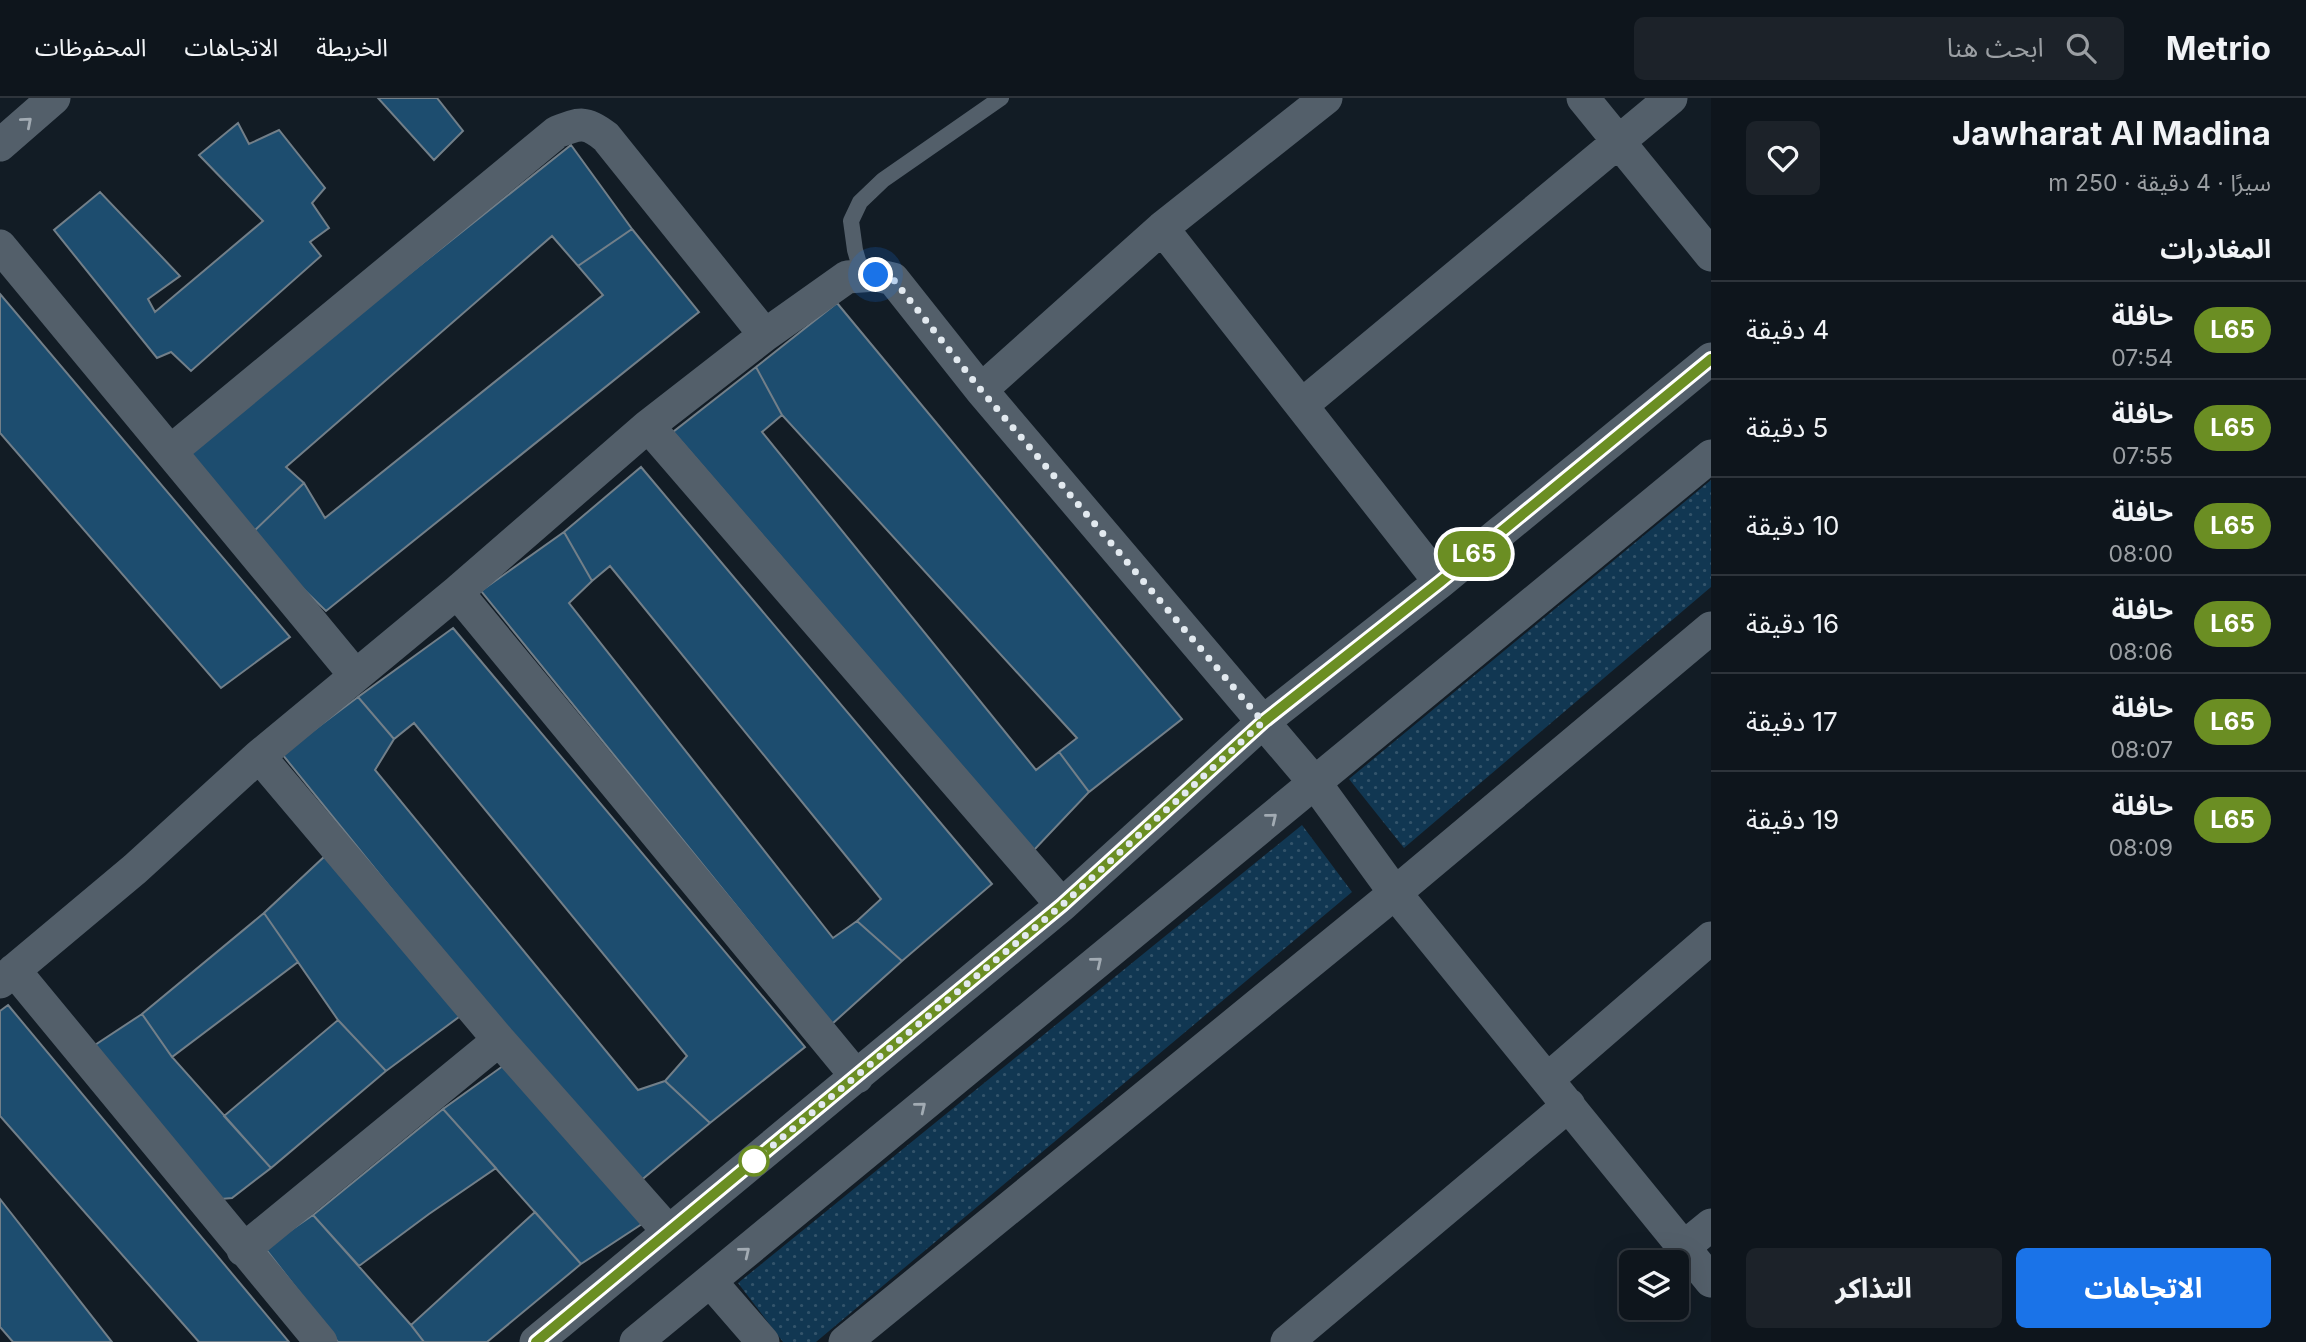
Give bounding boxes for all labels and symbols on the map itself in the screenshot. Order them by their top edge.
one-way arrow [19,118,32,130]
your location [858,257,893,292]
line badge: L65 [1434,531,1514,577]
one-way arrow [1264,814,1277,826]
one-way arrow [1089,958,1101,971]
one-way arrow [913,1103,926,1115]
unlabelled marker [739,1146,769,1176]
one-way arrow [738,1247,750,1260]

